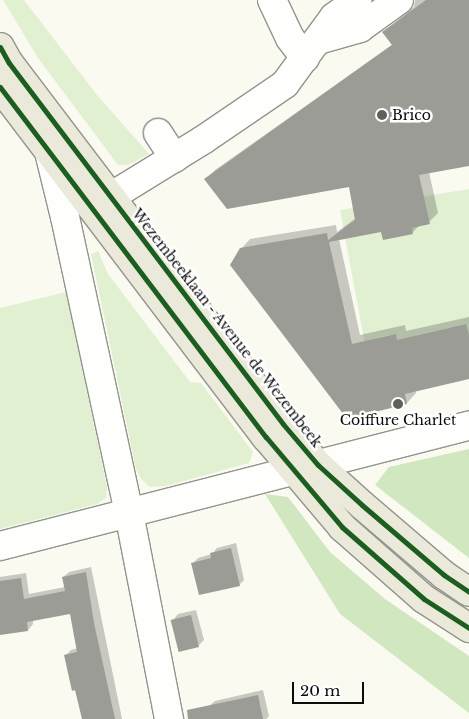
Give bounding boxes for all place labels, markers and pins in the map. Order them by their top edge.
place label: Brico [392,107,431,123]
marker: Brico [376,109,388,121]
marker: Coiffure Charlet [392,398,404,410]
place label: Coiffure Charlet [340,412,456,428]

